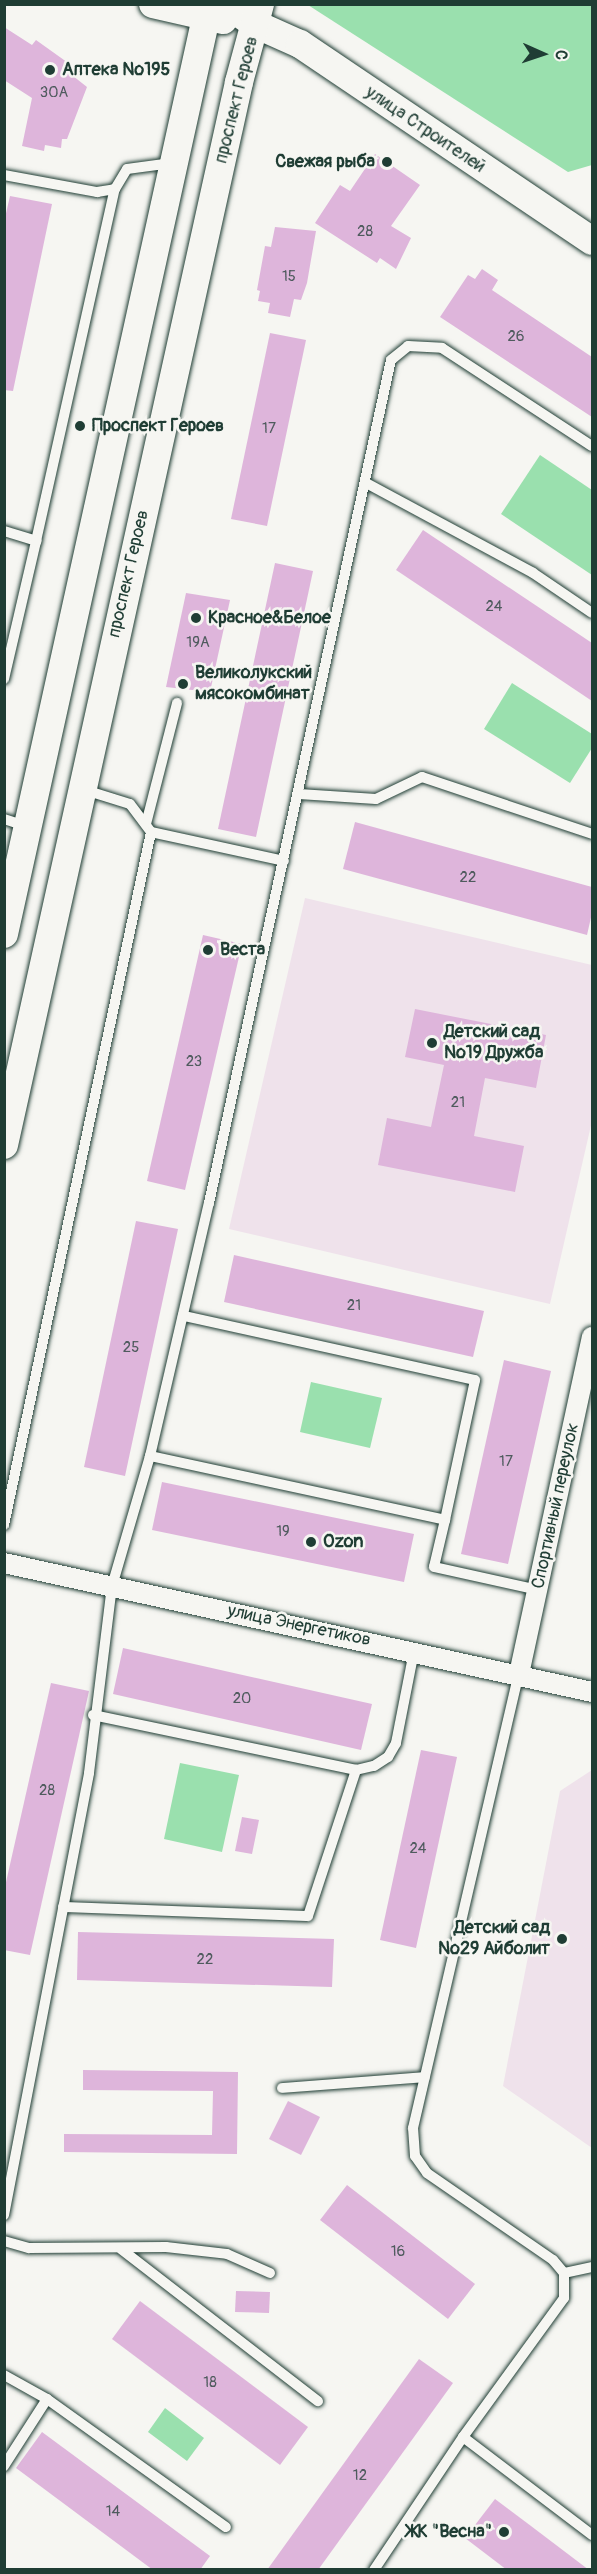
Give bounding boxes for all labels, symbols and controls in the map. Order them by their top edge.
north arrow [513,24,573,84]
street label: проспект Героев [211,34,263,166]
text: С [551,49,571,60]
place label: Аптека №195 [62,59,170,81]
marker: Аптека №195 [43,63,57,77]
street label: улица Строителей [361,82,489,178]
house number: 30А [40,84,68,102]
place label: Свежая рыба [275,151,375,173]
marker: Свежая рыба [380,155,394,169]
house number: 28 [357,223,373,241]
house number: 15 [282,268,296,286]
house number: 26 [507,328,525,346]
place label: Проспект Героев [92,415,224,437]
marker: Проспект Героев [73,419,87,433]
house number: 17 [262,420,276,438]
street label: проспект Героев [104,508,154,640]
house number: 24 [485,598,503,616]
place label: Красное&Белое [208,607,331,629]
marker: Красное&Белое [189,611,203,625]
house number: 19А [186,634,210,652]
place label: Великолукский мясокомбинат [195,663,312,706]
marker: Великолукский мясокомбинат [176,677,190,691]
house number: 22 [460,869,476,887]
place label: Веста [220,939,265,961]
marker: Веста [201,943,215,957]
place label: Детский сад №19 Дружба [444,1022,543,1064]
marker: Детский сад №19 Дружба [425,1036,439,1050]
house number: 23 [186,1053,202,1071]
house number: 21 [451,1094,465,1112]
house number: 21 [347,1297,361,1315]
house number: 25 [123,1339,139,1357]
street label: Спортивный переулок [528,1421,584,1591]
house number: 17 [499,1453,513,1471]
house number: 19 [276,1523,290,1541]
place label: Ozon [323,1531,363,1553]
marker: Ozon [304,1535,318,1549]
street label: улица Энергетиков [225,1600,373,1652]
house number: 20 [233,1690,251,1708]
house number: 28 [39,1782,55,1800]
house number: 24 [409,1840,427,1858]
place label: Детский сад №29 Айболит [438,1918,550,1960]
marker: Детский сад №29 Айболит [555,1932,569,1946]
house number: 22 [197,1951,213,1969]
house number: 16 [391,2243,405,2261]
house number: 18 [203,2374,217,2392]
house number: 12 [353,2467,367,2485]
house number: 14 [106,2503,120,2521]
place label: ЖК "Весна" [407,2521,492,2543]
marker: ЖК "Весна" [497,2525,511,2539]

